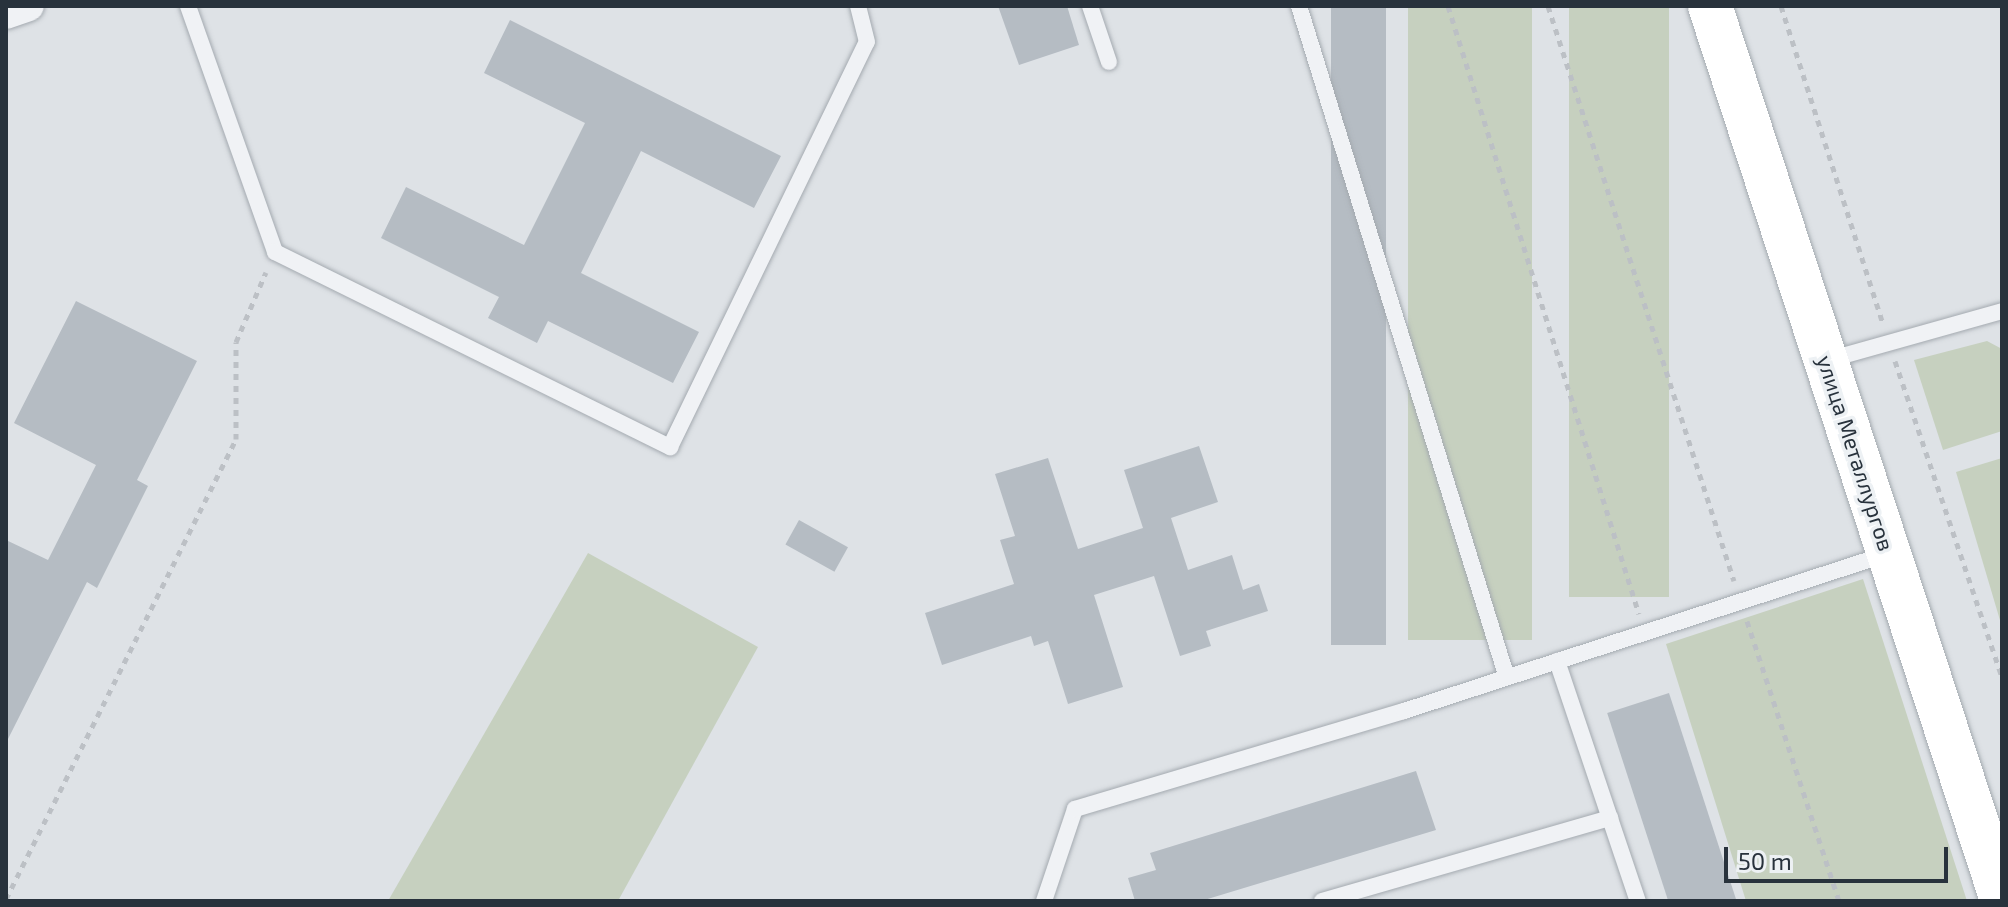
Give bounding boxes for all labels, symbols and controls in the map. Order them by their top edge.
street label: улица Металлургов [1812,352,1900,554]
scale bar [1728,831,1952,881]
text: 50 m [1738,846,1792,875]

